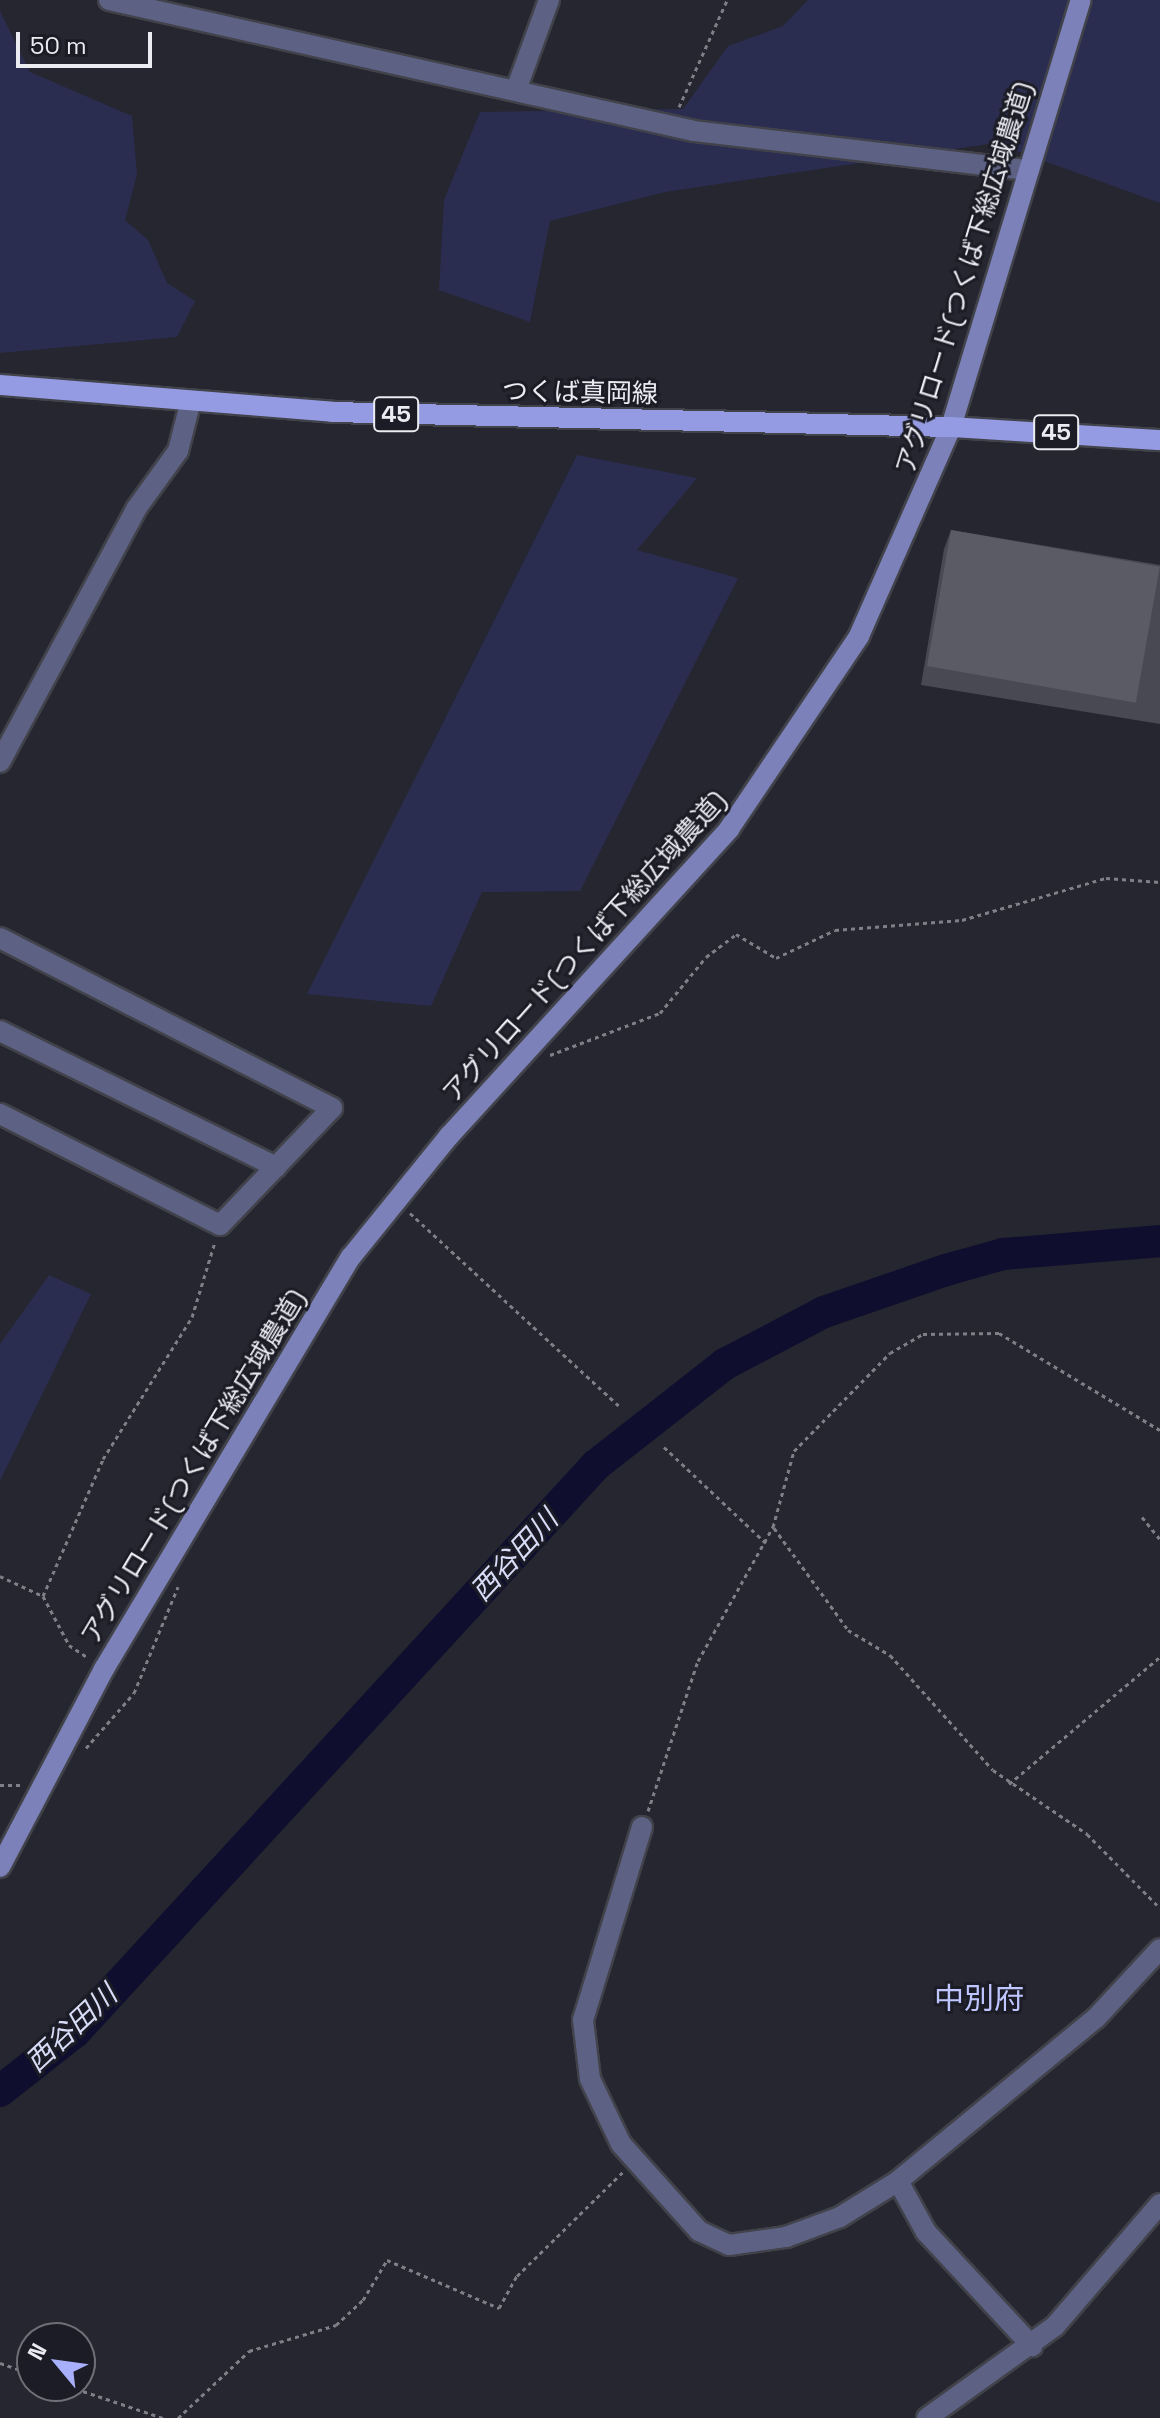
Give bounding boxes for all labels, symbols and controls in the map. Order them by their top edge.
scale bar [20,16,156,66]
text: 50 m [30,30,87,61]
street label: アグリロード(つくば下総広域農道) [890,78,1040,478]
street label: つくば真岡線 [502,376,658,410]
road number: 45 [372,394,420,434]
road number: 45 [1032,412,1080,452]
street label: アグリロード(つくば下総広域農道) [436,784,734,1110]
street label: アグリロード(つくば下総広域農道) [75,1283,313,1651]
water label: 西谷田川 [464,1503,564,1607]
water label: 西谷田川 [19,1978,123,2078]
district label: 中別府 [934,1981,1024,2017]
north arrow [16,2322,96,2402]
text: N [21,2338,53,2365]

